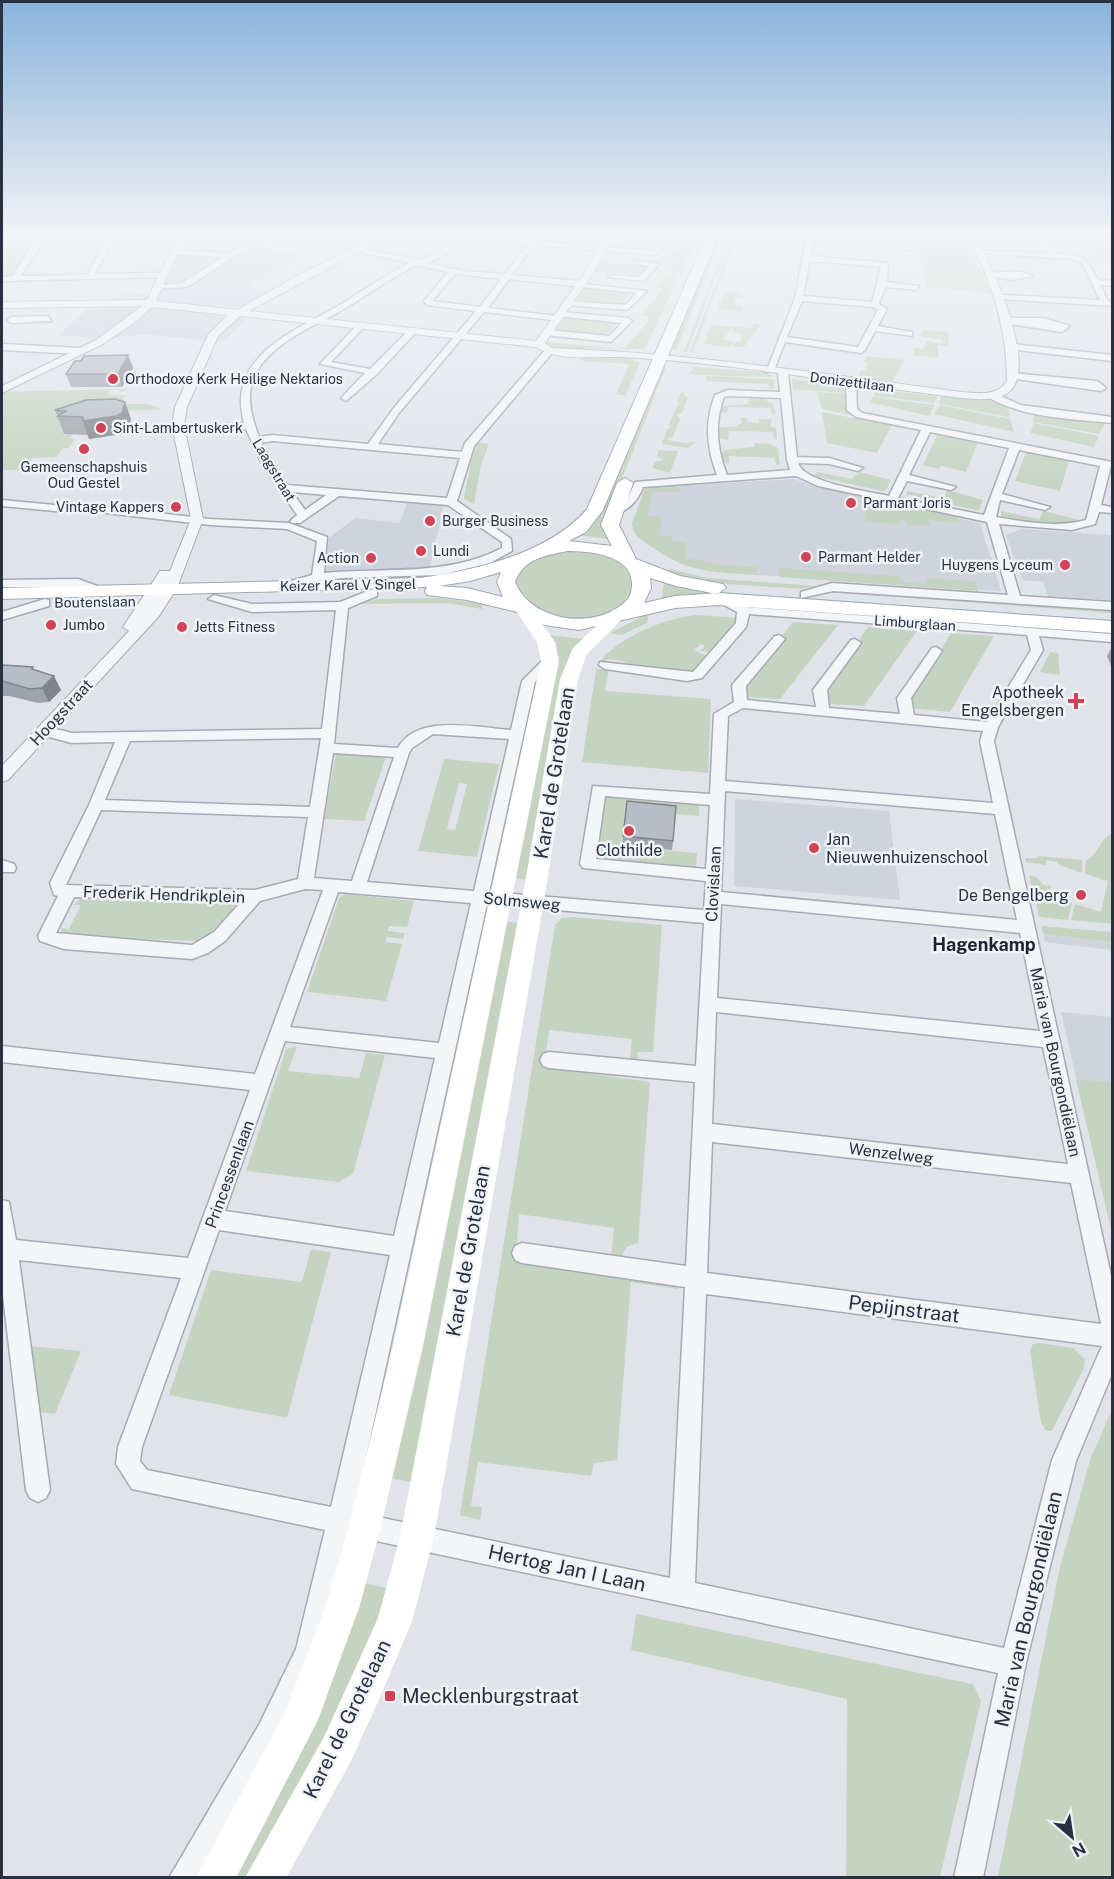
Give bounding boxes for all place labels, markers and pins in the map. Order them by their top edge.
place label: Orthodoxe Kerk Heilige Nektarios [125,371,343,387]
marker: Orthodoxe Kerk Heilige Nektarios [106,372,120,386]
place label: Sint-Lambertuskerk [113,420,243,436]
marker: Sint-Lambertuskerk [94,421,108,435]
marker: Gemeenschapshuis Oud Gestel [77,442,91,456]
place label: Gemeenschapshuis Oud Gestel [21,459,147,491]
place label: Parmant Joris [863,495,951,511]
marker: Parmant Joris [844,496,858,510]
place label: Vintage Kappers [56,499,164,515]
marker: Vintage Kappers [169,500,183,514]
place label: Burger Business [442,513,548,529]
marker: Burger Business [423,514,437,528]
place label: Lundi [433,543,469,559]
marker: Lundi [414,544,428,558]
place label: Parmant Helder [818,549,921,565]
place label: Action [317,550,359,566]
marker: Parmant Helder [799,550,813,564]
marker: Action [364,551,378,565]
place label: Huygens Lyceum [941,557,1053,573]
marker: Huygens Lyceum [1058,558,1072,572]
place label: Jumbo [63,617,105,633]
marker: Jumbo [44,618,58,632]
place label: Jetts Fitness [194,619,275,635]
marker: Jetts Fitness [175,620,189,634]
place label: Apotheek Engelsbergen [961,683,1064,720]
marker: Apotheek Engelsbergen [1069,694,1083,708]
marker: Clothilde [622,824,636,838]
place label: Jan Nieuwenhuizenschool [826,830,988,867]
place label: Clothilde [596,841,662,860]
marker: Jan Nieuwenhuizenschool [807,841,821,855]
place label: De Bengelberg [958,886,1069,905]
marker: De Bengelberg [1074,888,1088,902]
place label: Mecklenburgstraat [402,1684,579,1708]
marker: Mecklenburgstraat [383,1689,397,1703]

